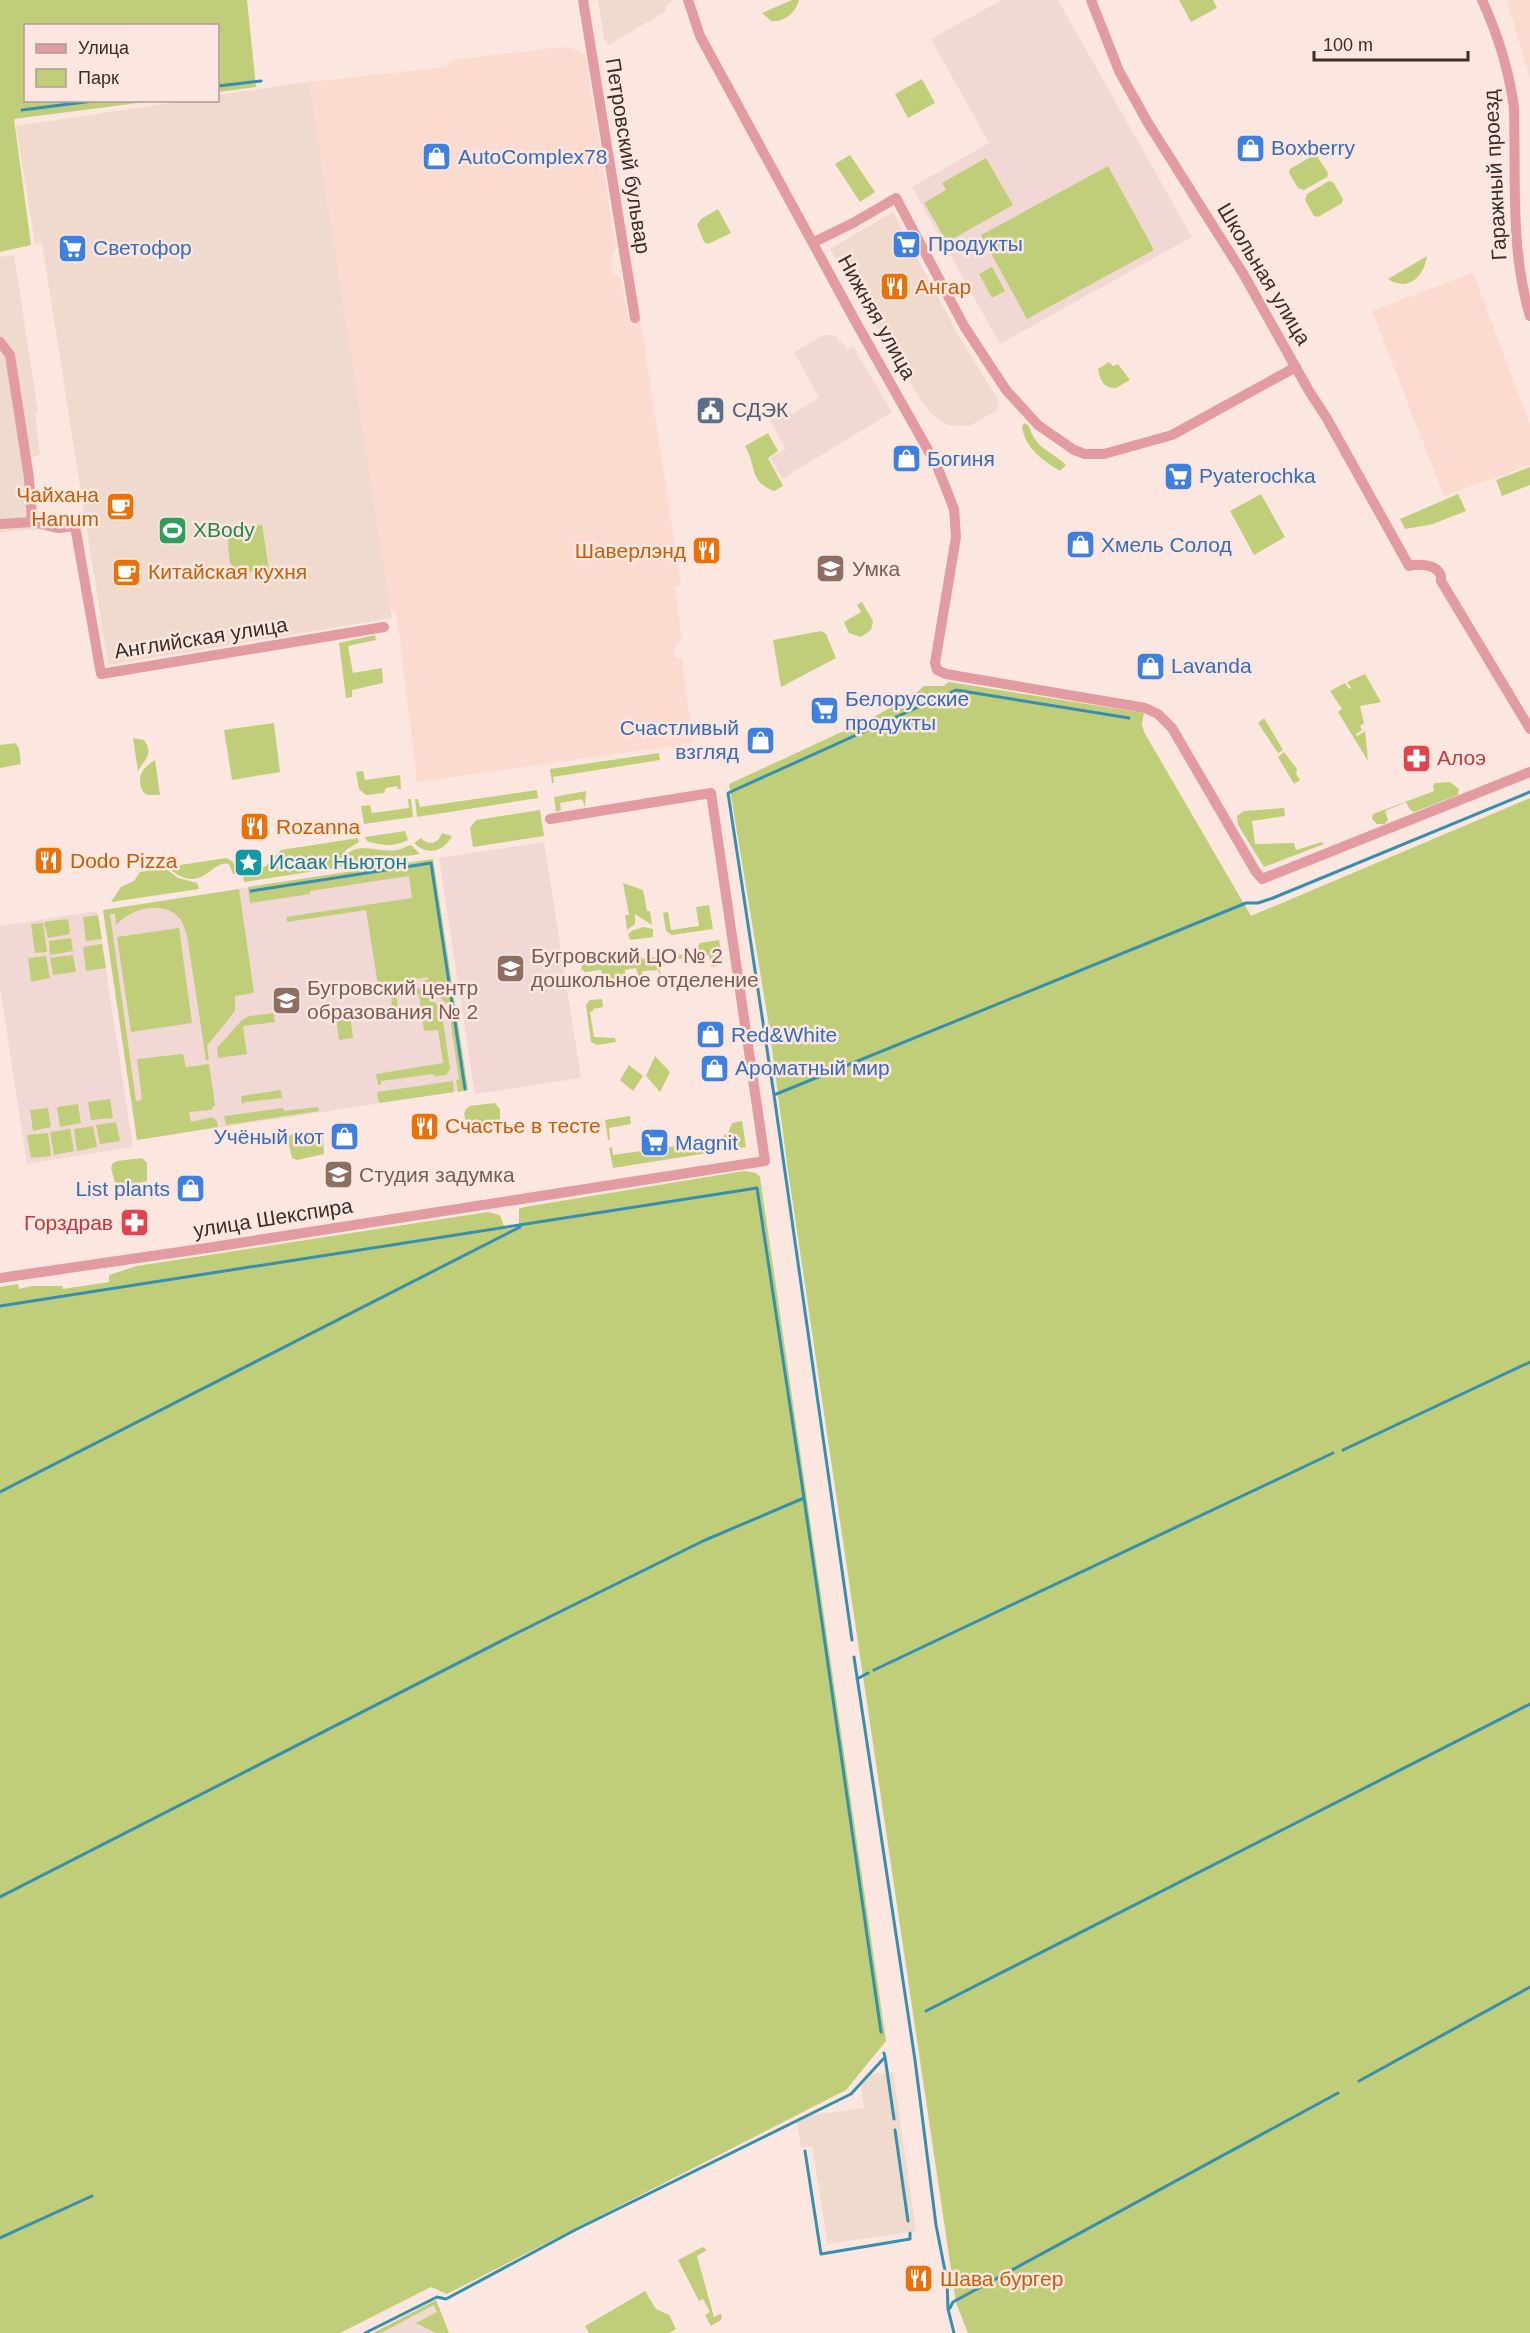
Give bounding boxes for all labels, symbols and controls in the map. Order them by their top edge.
legend [24,24,219,102]
scale bar [1314,24,1468,62]
text: 100 m [1323,35,1373,55]
text: Улица [78,38,130,58]
street label: Петровский бульвар [602,56,655,256]
text: Парк [78,68,119,88]
street label: Гаражный проезд [1479,89,1510,261]
shop icon: Boxberry [1234,132,1266,164]
place label: Boxberry [1271,136,1356,159]
shop icon: AutoComplex78 [421,141,453,173]
place label: AutoComplex78 [458,145,607,168]
street label: Школьная улица [1213,199,1316,349]
supermarket icon: Продукты [891,228,923,260]
supermarket icon: Светофор [56,232,88,264]
place label: Продукты [928,232,1023,255]
place label: Светофор [93,236,192,259]
street label: Нижняя улица [834,250,921,383]
restaurant icon: Ангар [878,271,910,303]
place label: Ангар [915,275,971,298]
public building icon: СДЭК [695,394,727,426]
place label: СДЭК [732,398,789,421]
shop icon: Богиня [890,443,922,475]
place label: Богиня [927,447,995,470]
supermarket icon: Pyaterochka [1162,460,1194,492]
place label: Pyaterochka [1199,464,1316,487]
place label: Чайхана Hanum [16,483,99,530]
cafe icon: Чайхана Hanum [104,491,136,523]
sports icon: XBody [156,514,188,546]
place label: XBody [193,518,255,541]
shop icon: Хмель Солод [1064,529,1096,561]
place label: Хмель Солод [1101,533,1232,556]
restaurant icon: Шаверлэнд [691,535,723,567]
place label: Шаверлэнд [575,539,686,562]
school or university icon: Умка [815,553,847,585]
cafe icon: Китайская кухня [111,556,143,588]
place label: Умка [852,557,900,580]
place label: Китайская кухня [148,560,307,583]
street label: Английская улица [113,612,290,663]
shop icon: Lavanda [1134,650,1166,682]
place label: Lavanda [1171,654,1252,677]
place label: Белорусские продукты [845,687,969,734]
supermarket icon: Белорусские продукты [808,695,840,727]
place label: Счастливый взгляд [620,716,739,763]
shop icon: Счастливый взгляд [744,724,776,756]
pharmacy icon: Алоэ [1400,742,1432,774]
place label: Алоэ [1437,746,1486,769]
restaurant icon: Rozanna [239,811,271,843]
place label: Rozanna [276,815,360,838]
restaurant icon: Dodo Pizza [33,845,65,877]
place icon: Исаак Ньютон [232,846,264,878]
place label: Dodo Pizza [70,849,178,872]
place label: Исаак Ньютон [269,850,407,873]
place label: Бугровский ЦО № 2 дошкольное отделение [531,944,759,991]
school or university icon: Бугровский ЦО № 2 дошкольное отделение [494,952,526,984]
place label: Бугровский центр образования № 2 [307,976,478,1023]
school or university icon: Бугровский центр образования № 2 [270,984,302,1016]
shop icon: Red&White [694,1019,726,1051]
place label: Red&White [731,1023,837,1046]
shop icon: Ароматный мир [698,1052,730,1084]
place label: Ароматный мир [735,1056,890,1079]
restaurant icon: Счастье в тесте [408,1110,440,1142]
place label: Счастье в тесте [445,1114,601,1137]
shop icon: Учёный кот [329,1121,361,1153]
place label: Учёный кот [214,1125,324,1148]
supermarket icon: Magnit [638,1127,670,1159]
place label: Magnit [675,1131,738,1154]
school or university icon: Студия задумка [322,1159,354,1191]
place label: Студия задумка [359,1163,515,1186]
shop icon: List plants [175,1173,207,1205]
place label: List plants [75,1177,170,1200]
street label: улица Шекспира [192,1194,354,1241]
pharmacy icon: Горздрав [118,1207,150,1239]
place label: Горздрав [24,1211,113,1234]
restaurant icon: Шава бургер [903,2263,935,2295]
place label: Шава бургер [940,2267,1063,2290]

